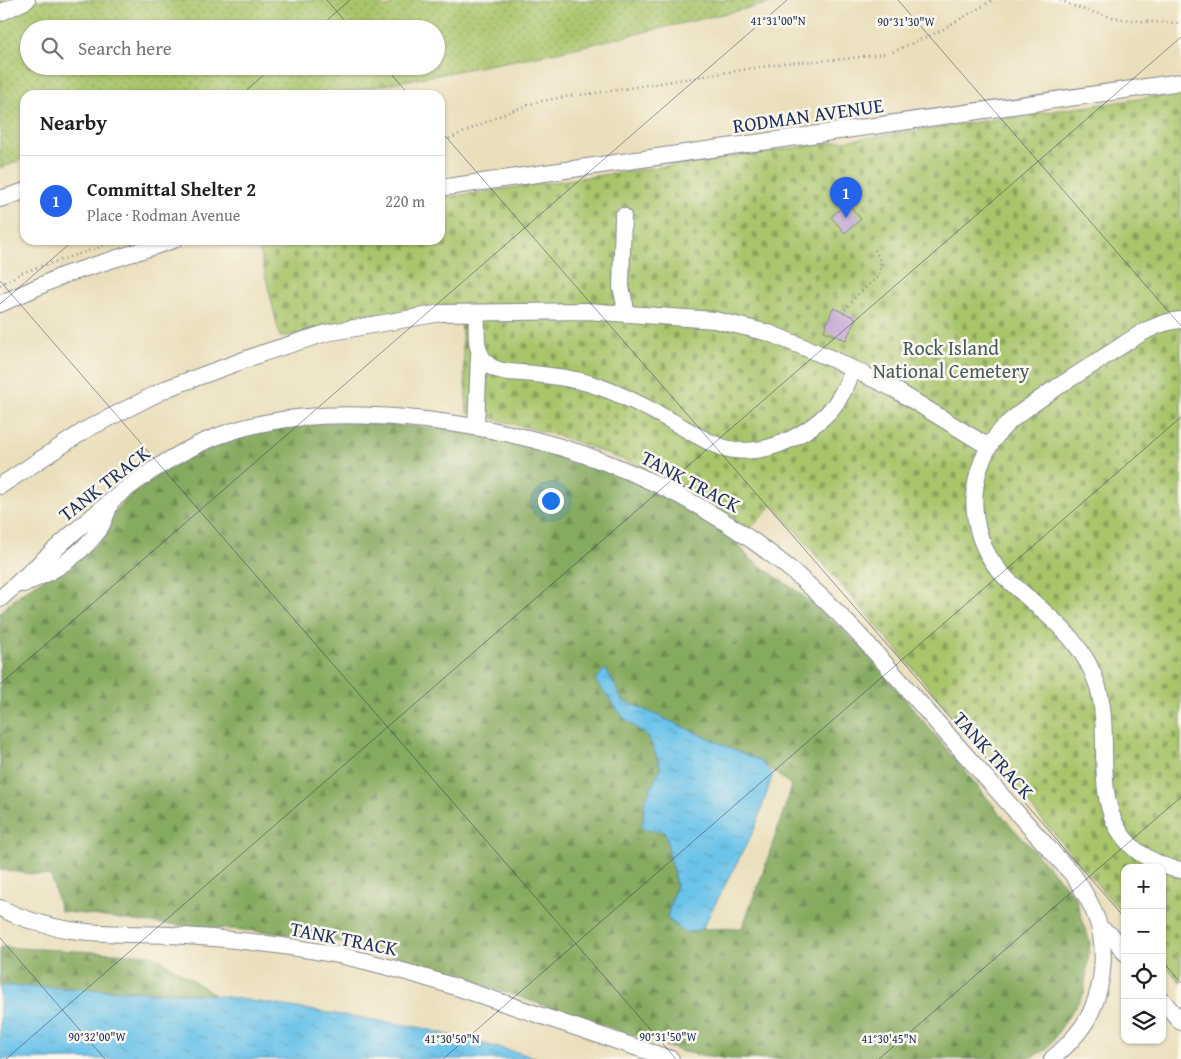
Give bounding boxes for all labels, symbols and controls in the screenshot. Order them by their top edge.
text: 41°31'00"N [750,12,806,29]
text: 90°31'30"W [877,13,936,30]
search box [20,20,445,75]
icon: search [38,34,66,62]
text: Search here [78,34,172,62]
street label: RODMAN AVENUE [731,90,885,140]
text: Nearby [40,107,107,138]
text: Committal Shelter 2 [87,175,256,203]
pin: 1 [830,177,862,218]
text: 1 [52,189,60,213]
text: 220 m [385,189,425,213]
text: Place · Rodman Avenue [87,203,240,227]
park label: Rock Island National Cemetery [873,333,1029,385]
street label: TANK TRACK [52,438,156,528]
street label: TANK TRACK [636,443,746,519]
your location [538,488,564,514]
street label: TANK TRACK [947,705,1041,805]
map controls [1121,864,1166,1044]
button: + [1121,864,1166,909]
button: − [1121,909,1166,954]
street label: TANK TRACK [288,913,400,963]
button: locate [1121,954,1166,999]
button: layers [1121,999,1166,1044]
text: 90°32'00"W [68,1028,127,1045]
text: 90°31'50"W [639,1028,698,1045]
text: 41°30'50"N [424,1030,480,1047]
text: 41°30'45"N [861,1030,917,1047]

